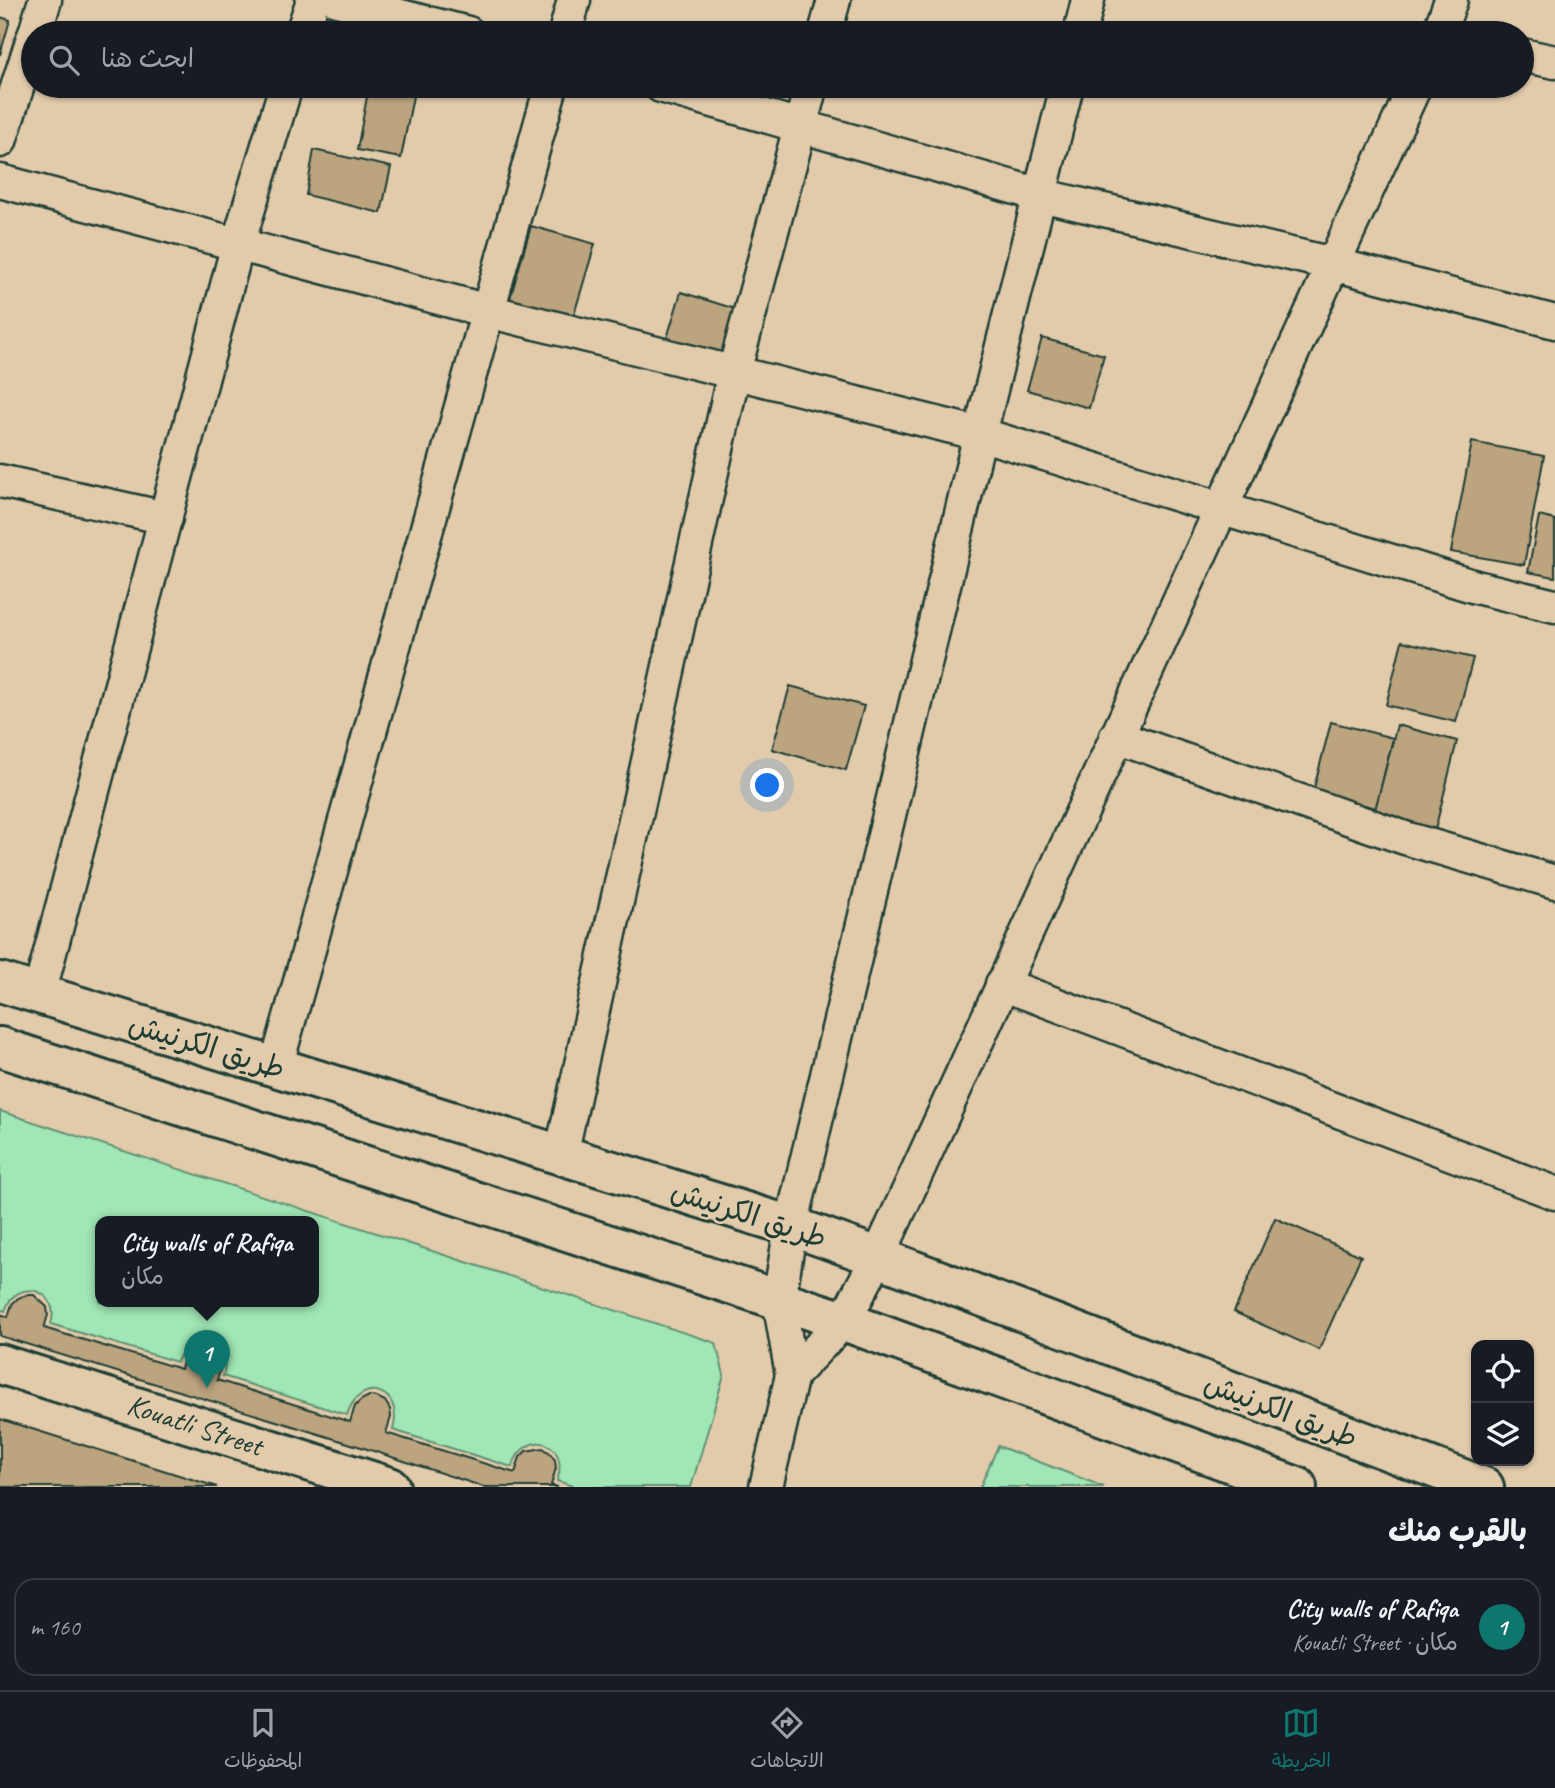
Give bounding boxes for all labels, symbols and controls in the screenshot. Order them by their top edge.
search box [21,21,1534,98]
icon: search [45,41,83,79]
text: ابحث هنا [101,42,194,75]
your location [750,768,784,802]
street label: طريق الكرنيش [124,1004,290,1088]
street label: طريق الكرنيش [666,1171,832,1257]
popup [95,1216,319,1307]
text: City walls of Rafiqa [121,1226,293,1259]
text: مكان [121,1262,164,1291]
pin: 1 [184,1330,230,1388]
map controls [1471,1340,1534,1466]
button: locate [1471,1340,1534,1403]
street label: طريق الكرنيش [1199,1363,1363,1457]
street label: Kouatli Street [123,1385,270,1466]
button: layers [1471,1403,1534,1466]
text: بالقرب منك [1388,1512,1527,1550]
text: City walls of Rafiqa [1287,1592,1458,1625]
text: 160 m [30,1613,80,1642]
text: 1 [1497,1613,1507,1642]
text: مكان · Kouatli Street [1293,1628,1458,1657]
tab: المحفوظات [224,1704,302,1777]
tab: الاتجاهات [750,1704,824,1777]
tab: الخريطة [1272,1704,1331,1777]

